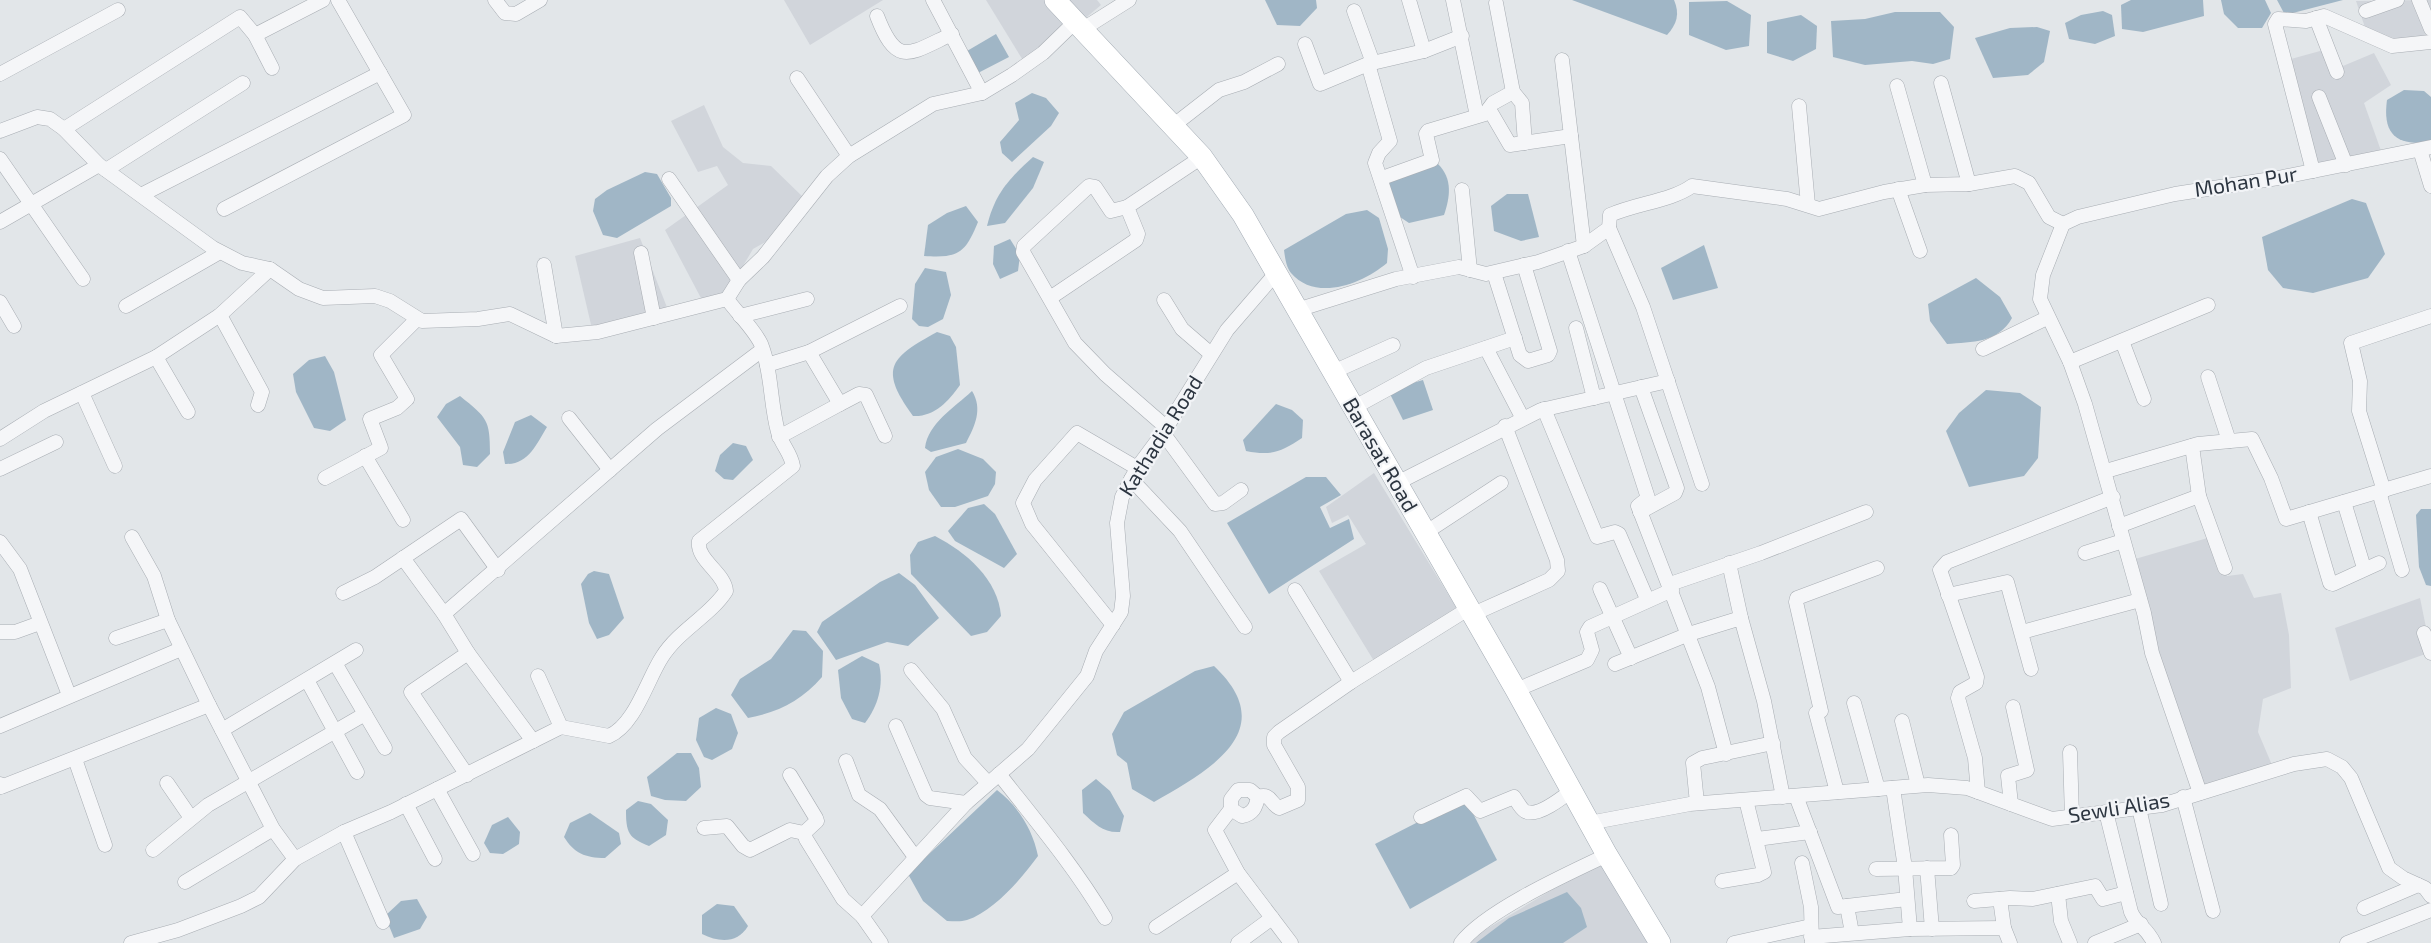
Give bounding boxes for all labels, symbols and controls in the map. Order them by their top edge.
street label: Mohan Pur [2193,160,2300,201]
street label: Kathadia Road [1113,370,1207,500]
street label: Barasat Road [1339,393,1424,516]
street label: Sewli Alias [2066,786,2171,827]

